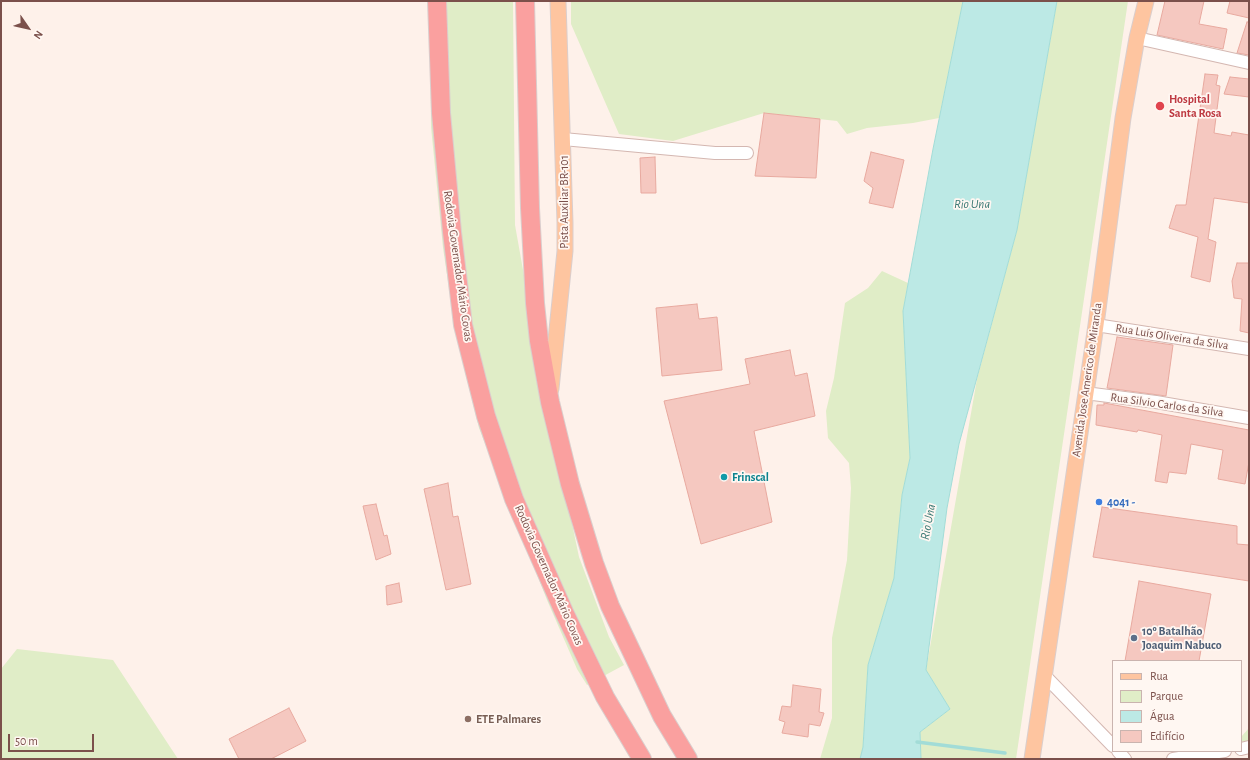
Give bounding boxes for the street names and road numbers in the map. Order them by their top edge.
street label: Pista Auxiliar BR-101 [557,155,571,249]
street label: Rodovia Governador Mário Covas [440,190,476,342]
street label: Avenida Jose Americo de Miranda [1069,302,1105,458]
street label: Rua Luís Oliveira da Silva [1114,321,1230,353]
street label: Rua Silvio Carlos da Silva [1110,390,1224,420]
street label: Rodovia Governador Mário Covas [511,503,587,647]

